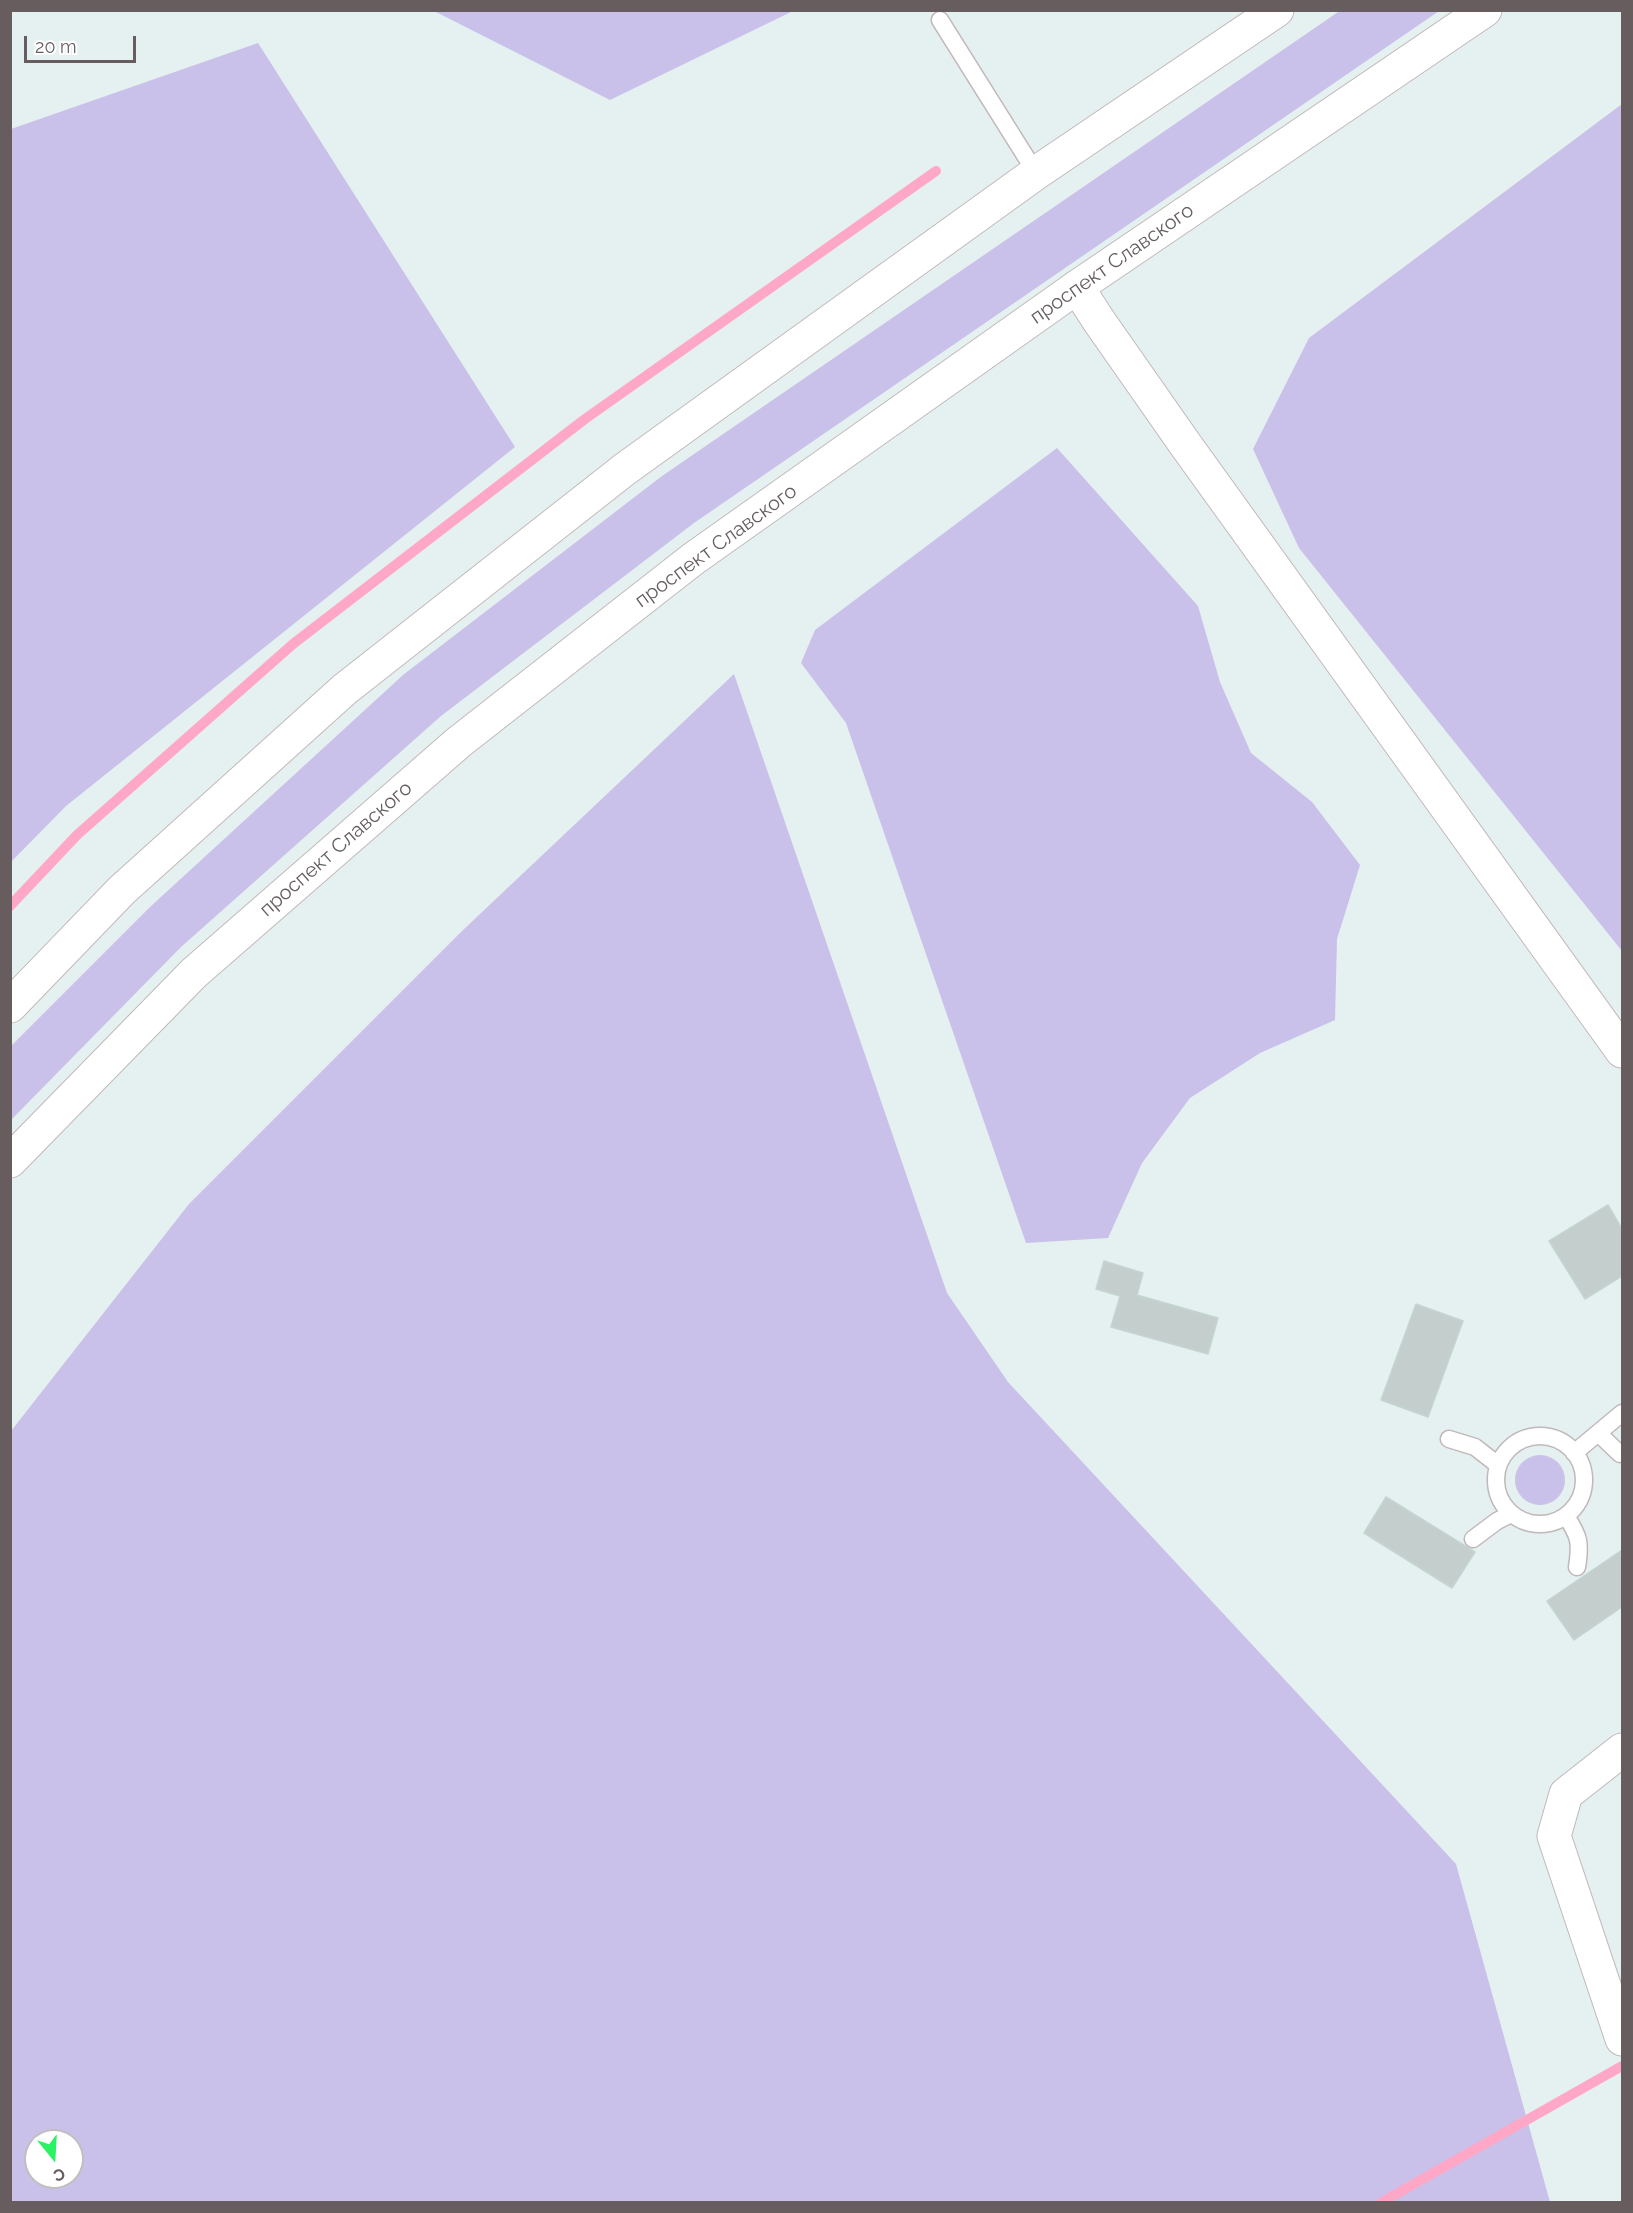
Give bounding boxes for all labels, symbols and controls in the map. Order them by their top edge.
scale bar [27,24,140,62]
text: 20 m [35,36,77,57]
street label: проспект Славского [1026,198,1198,330]
street label: проспект Славского [630,479,802,613]
street label: проспект Славского [255,776,417,922]
north arrow [24,2129,84,2189]
text: С [51,2164,67,2185]

